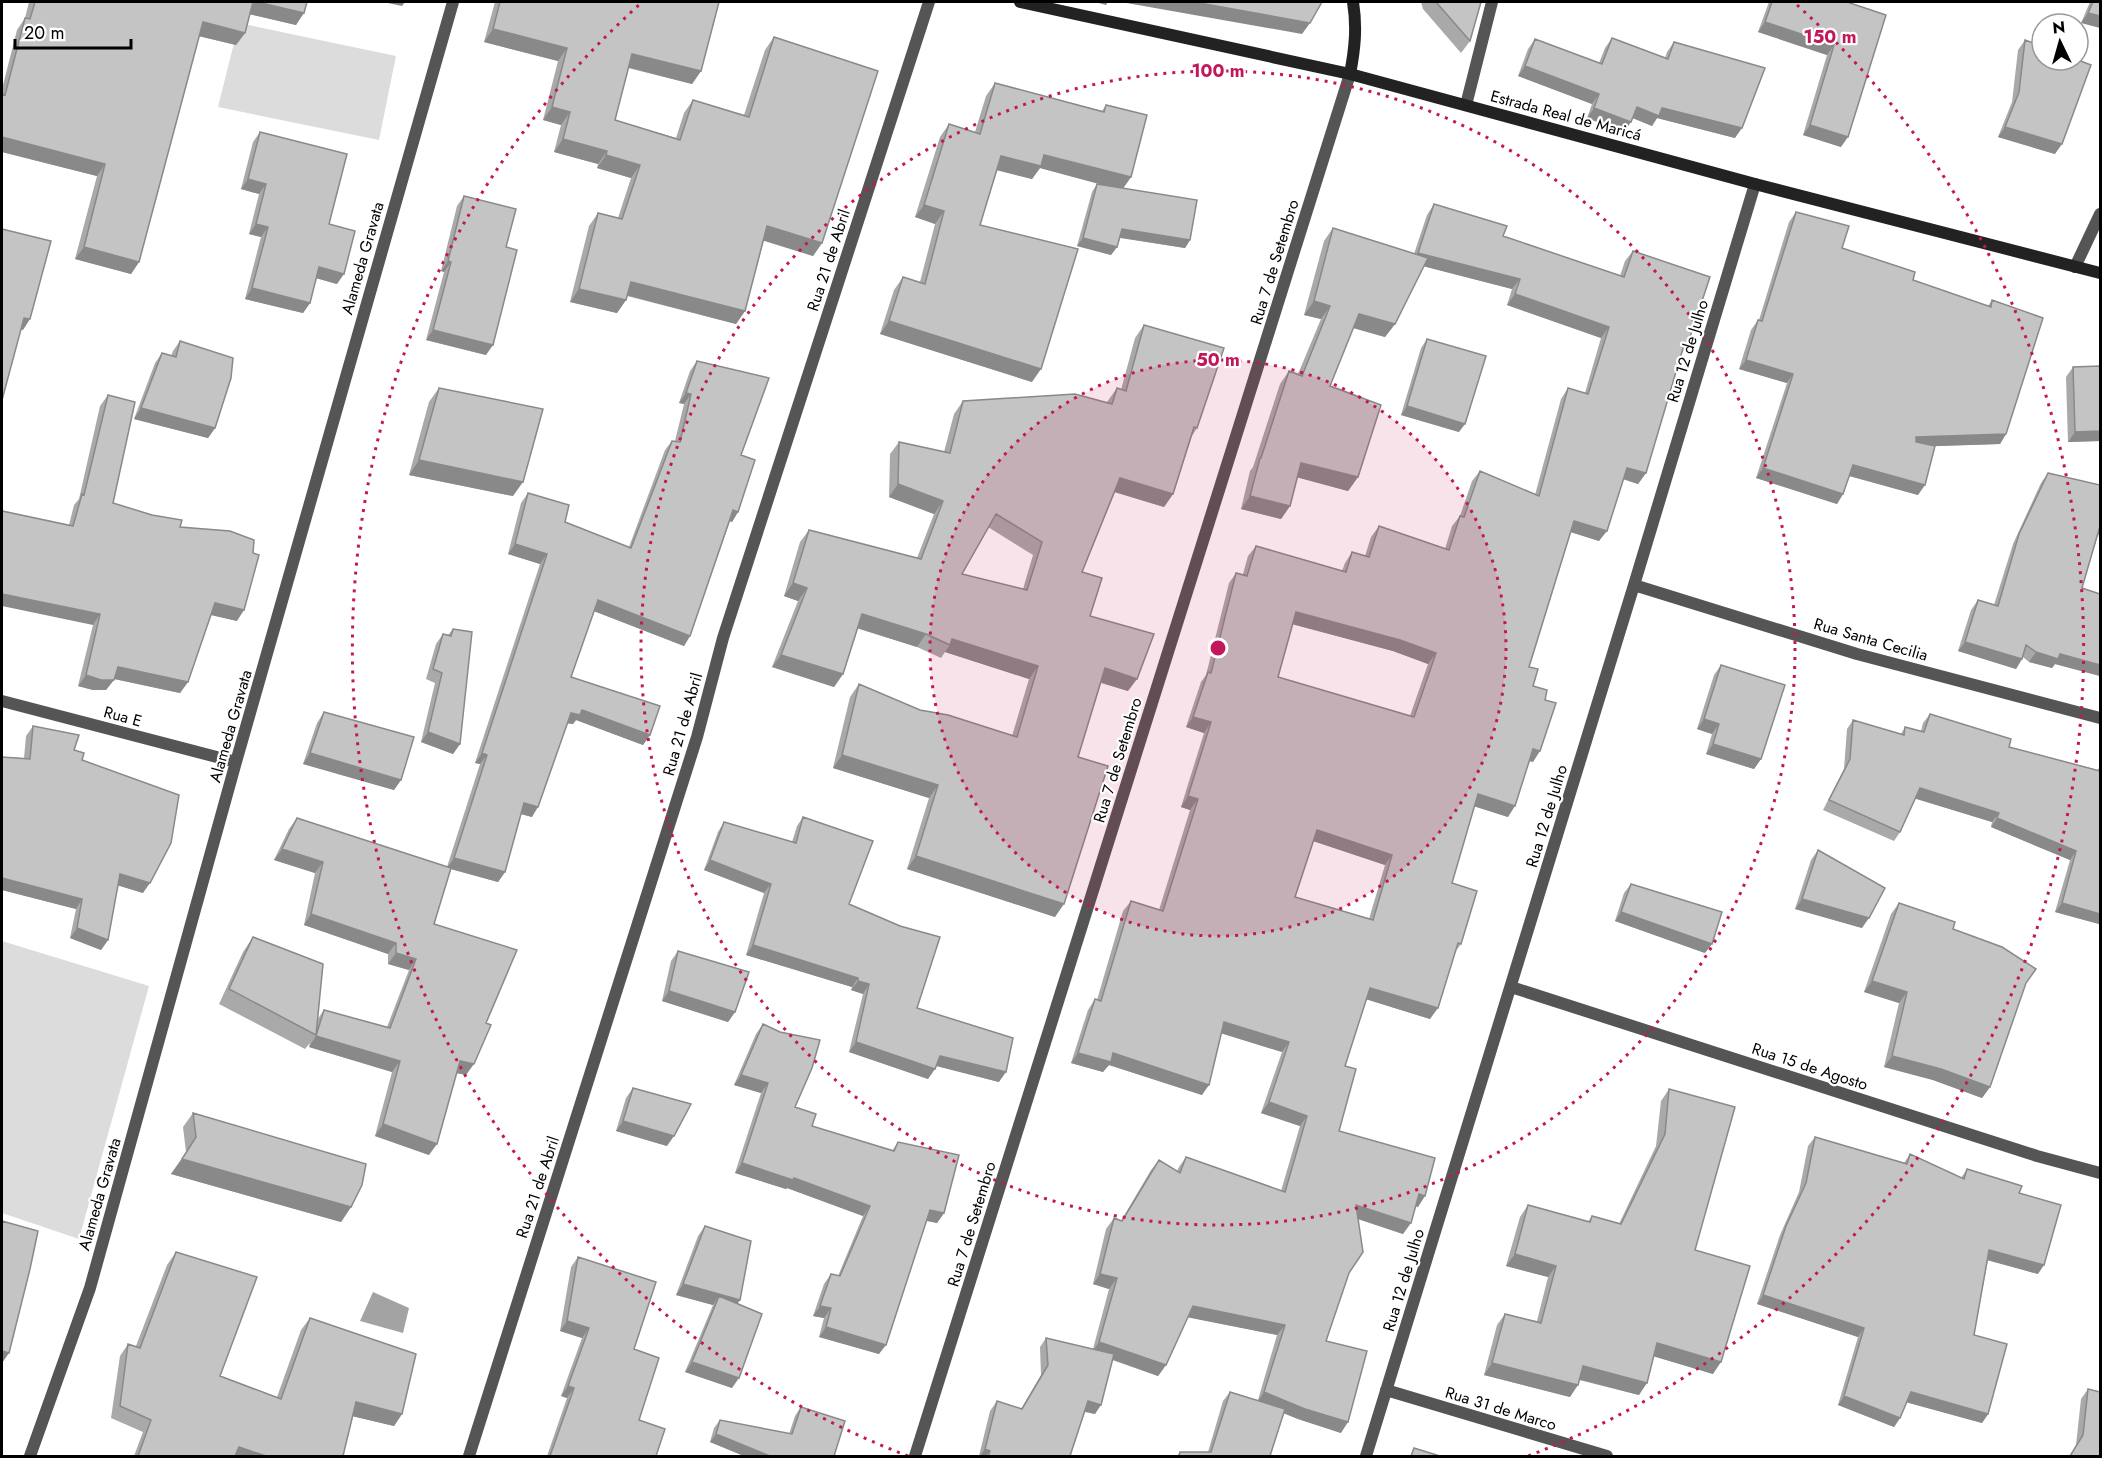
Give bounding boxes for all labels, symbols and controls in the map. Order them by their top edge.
scale bar [15,12,130,50]
north arrow [2030,12,2090,72]
text: N [2051,16,2066,40]
text: 20 m [24,20,64,46]
text: 150 m [1804,24,1856,50]
text: 100 m [1191,58,1245,84]
street label: Estrada Real de Maricá [1488,84,1644,147]
street label: Rua 7 de Setembro [1244,196,1305,328]
street label: Alameda Gravata [335,199,390,317]
street label: Rua 21 de Abril [801,206,856,314]
street label: Rua 12 de Julho [1661,297,1714,405]
text: 50 m [1196,347,1240,373]
street label: Rua Santa Cecilia [1811,612,1931,667]
centre of rings [1208,638,1228,658]
street label: Alameda Gravata [203,667,258,785]
street label: Rua 21 de Abril [657,670,708,778]
street label: Rua 7 de Setembro [1087,694,1148,826]
street label: Rua E [101,700,145,733]
street label: Rua 12 de Julho [1520,762,1573,870]
street label: Rua 15 de Agosto [1749,1037,1871,1096]
street label: Rua 21 de Abril [510,1133,565,1241]
street label: Alameda Gravata [72,1135,127,1253]
street label: Rua 7 de Setembro [941,1158,1002,1290]
street label: Rua 12 de Julho [1377,1226,1430,1334]
street label: Rua 31 de Marco [1442,1381,1559,1436]

